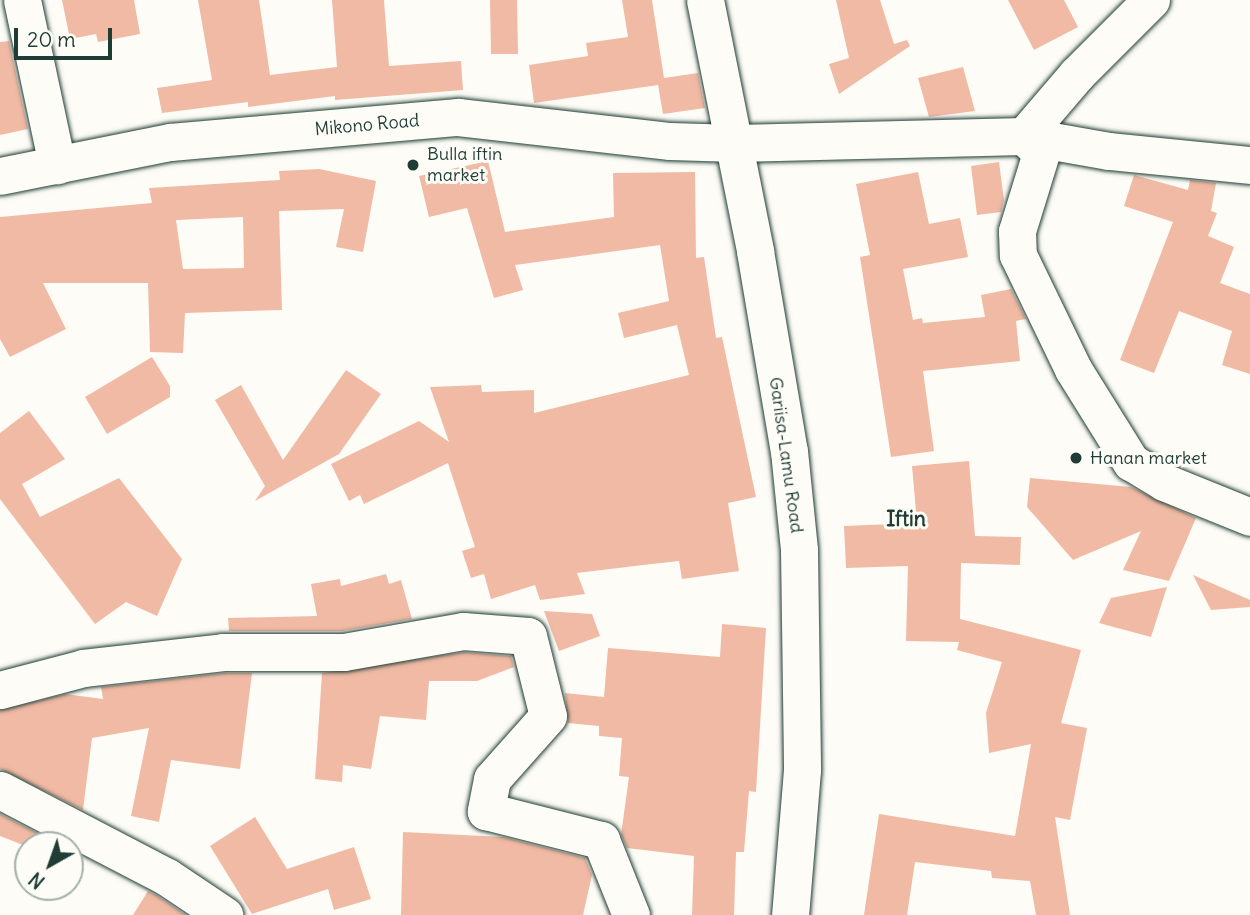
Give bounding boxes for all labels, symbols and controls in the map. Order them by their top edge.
scale bar [18,14,116,58]
text: 20 m [27,26,76,53]
street label: Mikono Road [314,110,420,140]
place label: Bulla iftin market [427,144,502,186]
marker: Bulla iftin market [405,157,421,173]
street label: Gariisa-Lamu Road [764,376,808,534]
place label: Hanan market [1090,447,1207,469]
marker: Hanan market [1068,450,1084,466]
district label: Iftin [886,506,926,532]
north arrow [14,831,84,901]
text: N [24,867,50,894]

